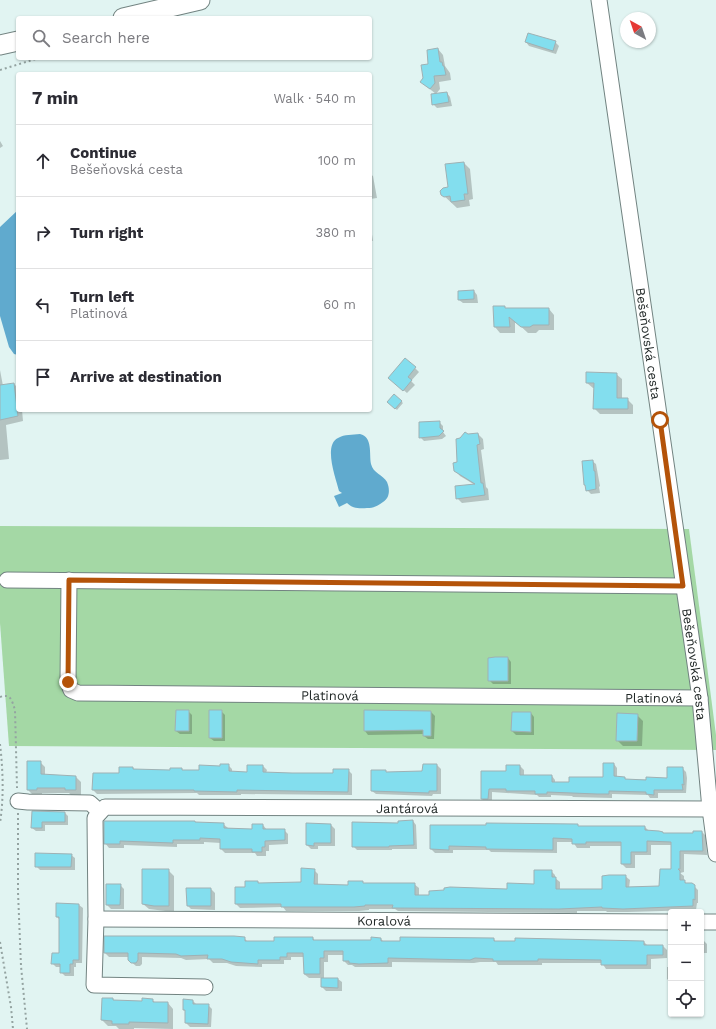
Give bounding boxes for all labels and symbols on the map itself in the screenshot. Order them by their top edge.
north arrow [620,12,656,48]
street label: Bešeňovská cesta [633,286,664,401]
route start [651,411,669,429]
street label: Bešeňovská cesta [680,607,710,721]
route end [59,673,77,691]
street label: Platinová [301,687,359,703]
street label: Platinová [625,690,683,705]
street label: Jantárová [376,800,439,816]
street label: Koralová [357,913,412,928]

